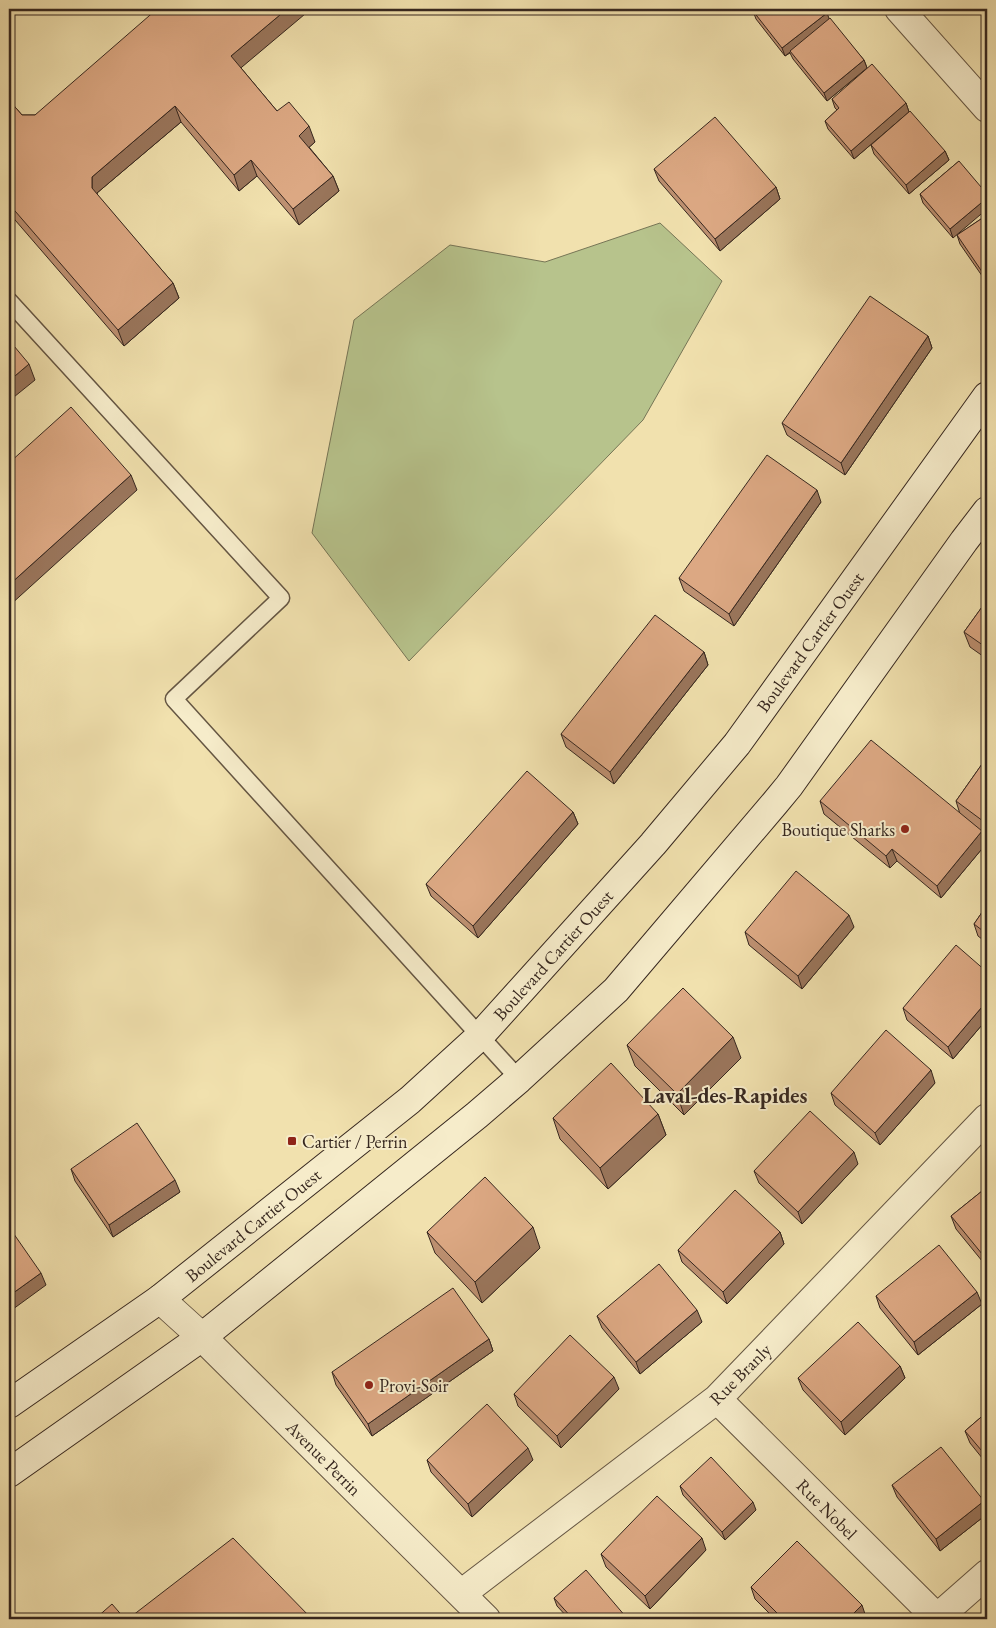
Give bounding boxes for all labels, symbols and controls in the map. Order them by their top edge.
street label: Boulevard Cartier Ouest [751,567,869,717]
place label: Boutique Sharks [781,818,895,841]
marker: Boutique Sharks [899,823,911,835]
street label: Boulevard Cartier Ouest [488,885,618,1025]
district label: Laval-des-Rapides [643,1081,807,1110]
place label: Cartier / Perrin [302,1130,408,1153]
marker: Cartier / Perrin [286,1135,298,1147]
street label: Boulevard Cartier Ouest [180,1163,326,1287]
street label: Rue Branly [704,1338,776,1410]
place label: Provi-Soir [379,1374,449,1397]
marker: Provi-Soir [363,1379,375,1391]
street label: Avenue Perrin [281,1415,367,1501]
street label: Rue Nobel [792,1474,862,1544]

